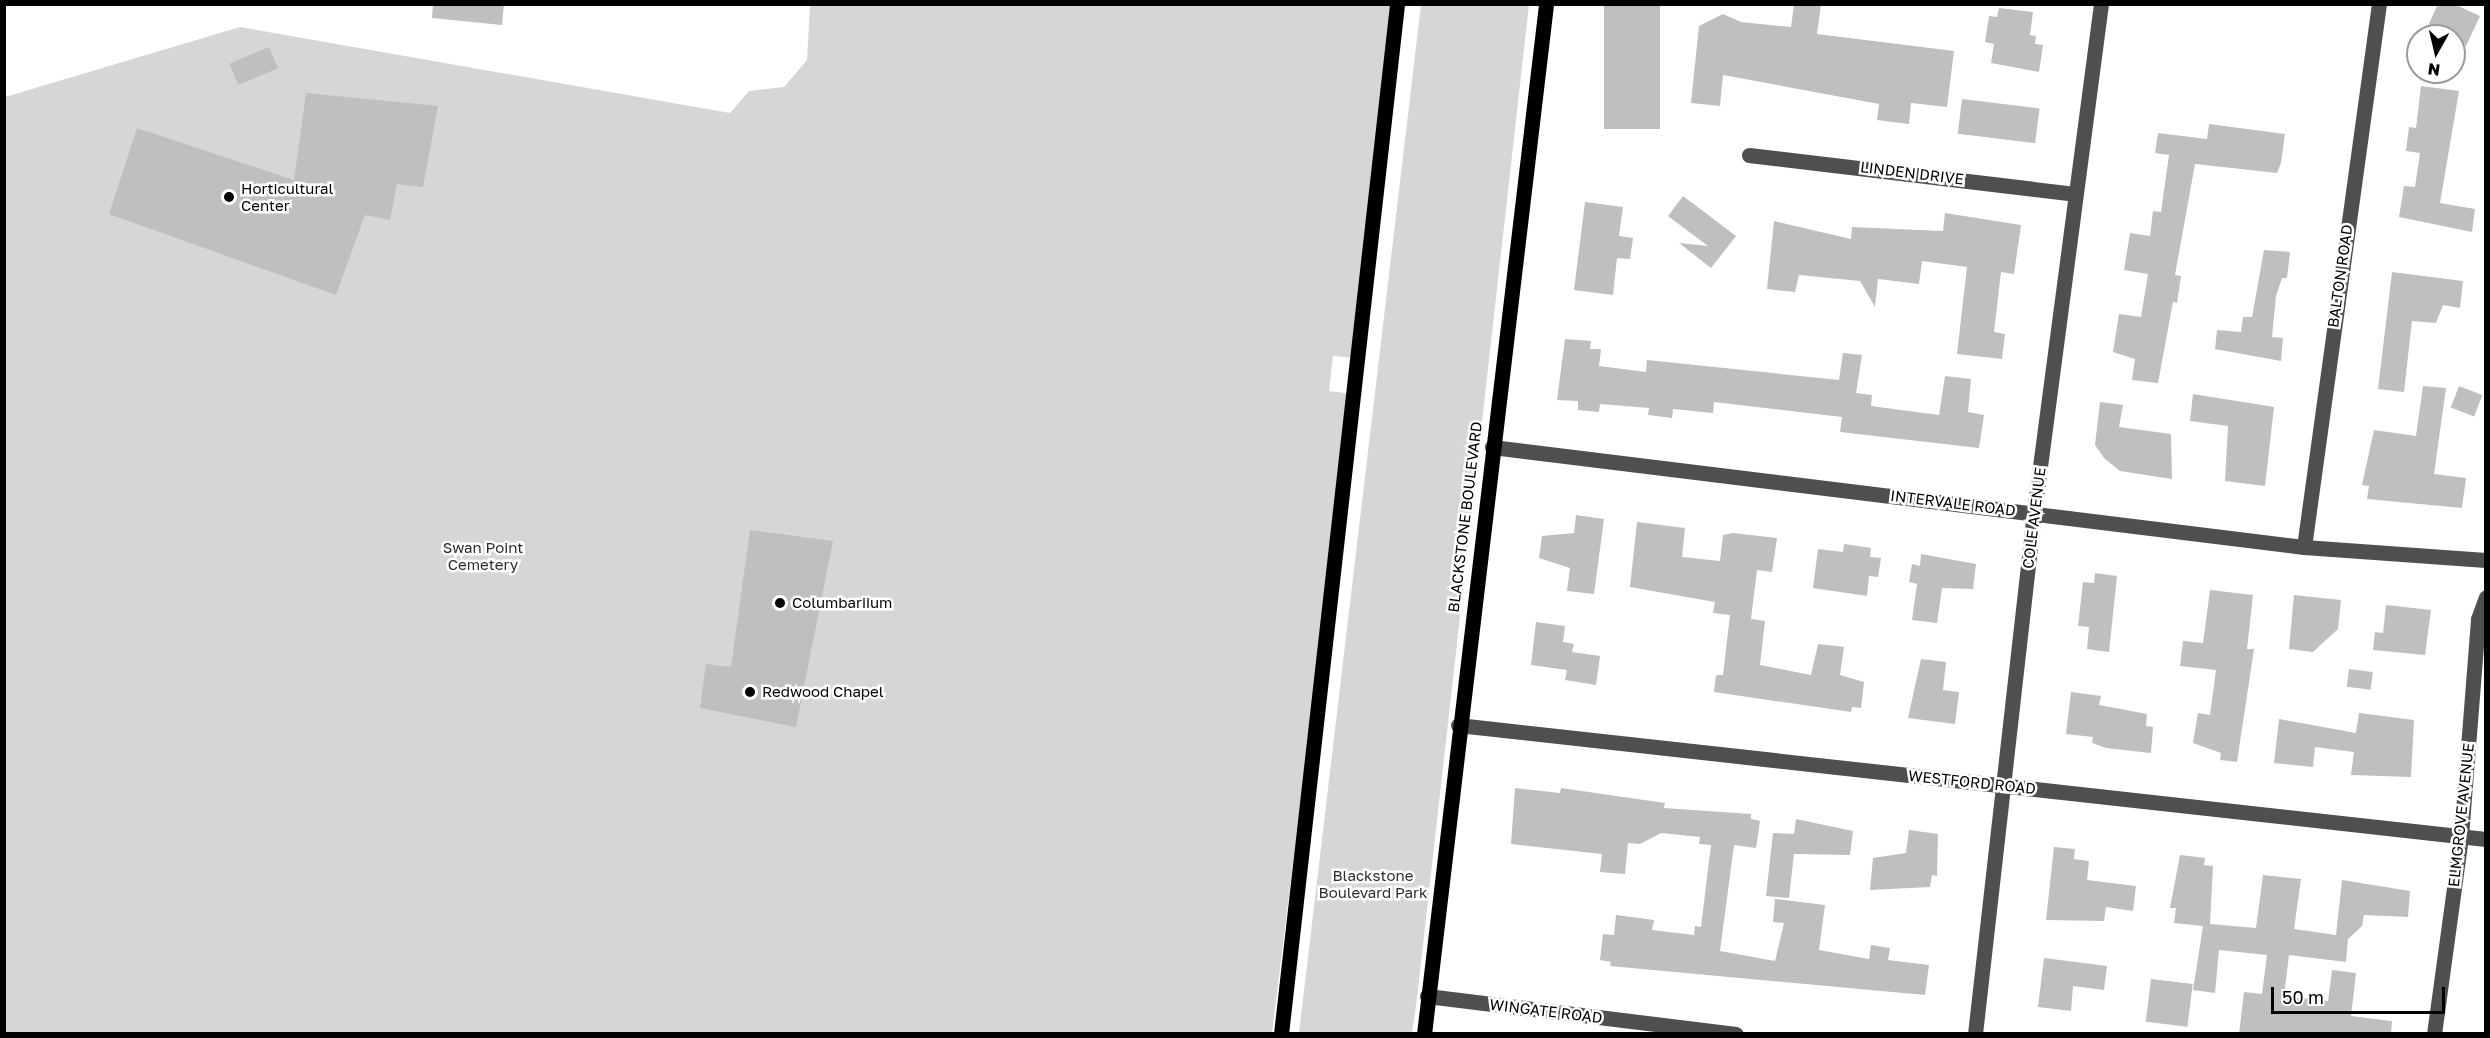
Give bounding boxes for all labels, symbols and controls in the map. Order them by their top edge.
north arrow [2406,24,2466,84]
text: N [2426,59,2441,81]
street label: LINDEN DRIVE [1859,158,1965,188]
place label: Horticultural Center [241,179,333,214]
marker: Horticultural Center [222,190,236,204]
street label: BALTON ROAD [2324,223,2356,329]
street label: BLACKSTONE BOULEVARD [1444,421,1486,613]
street label: COLE AVENUE [2019,466,2049,570]
street label: INTERVALE ROAD [1889,486,2017,520]
park label: Swan Point Cemetery [443,538,523,573]
place label: Columbariium [792,594,892,612]
marker: Columbariium [773,596,787,610]
place label: Redwood Chapel [762,683,884,701]
marker: Redwood Chapel [743,685,757,699]
street label: ELMGROVE AVENUE [2444,742,2478,888]
street label: WESTFORD ROAD [1907,766,2037,798]
park label: Blackstone Boulevard Park [1319,866,1427,901]
scale bar [2274,975,2448,1013]
text: 50 m [2282,986,2324,1008]
street label: WINGATE ROAD [1489,995,1603,1027]

